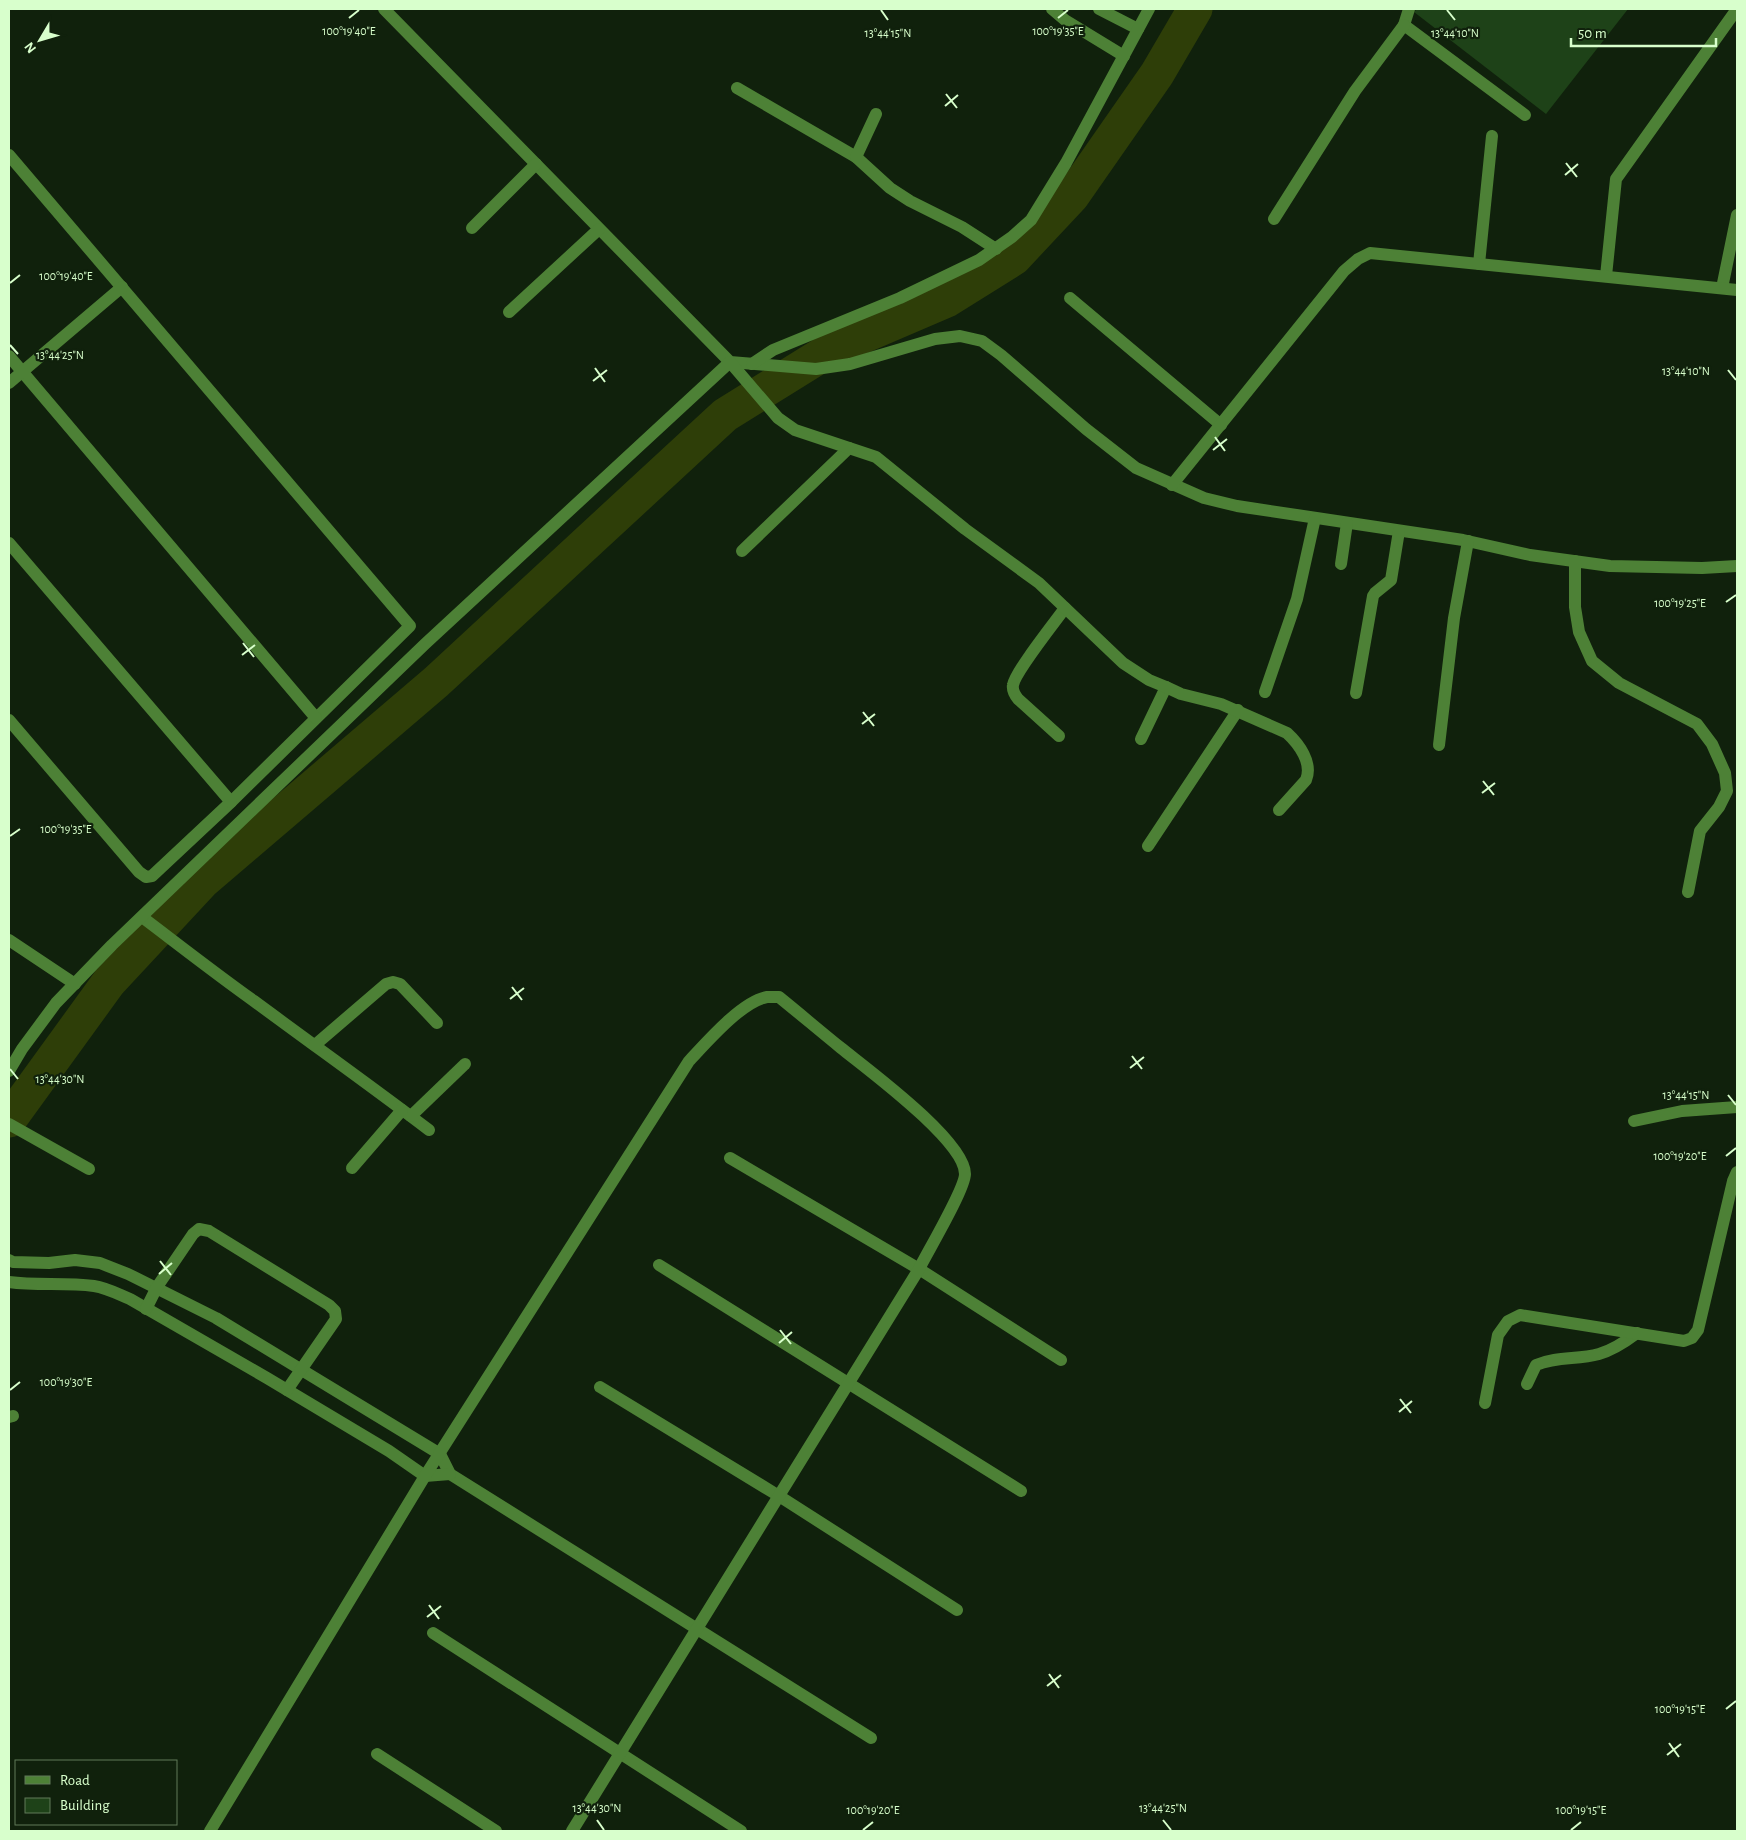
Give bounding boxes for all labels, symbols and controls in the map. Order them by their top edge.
north arrow [15,15,65,65]
scale bar [1571,15,1716,47]
text: 100°19'40"E [322,25,376,37]
text: 100°19'35"E [1032,25,1084,37]
text: 50 m [1578,26,1607,41]
text: 13°44'15"N [865,27,911,39]
text: 13°44'10"N [1431,27,1479,39]
text: N [22,39,39,56]
text: 100°19'40"E [39,270,93,282]
text: 13°44'25"N [36,349,84,361]
text: 13°44'10"N [1662,365,1710,377]
text: 100°19'25"E [1654,597,1706,609]
text: 100°19'35"E [40,823,92,835]
text: 13°44'30"N [36,1073,84,1085]
text: 13°44'15"N [1663,1089,1709,1101]
text: 100°19'20"E [1653,1150,1707,1162]
text: 100°19'30"E [40,1376,92,1388]
text: 100°19'15"E [1655,1703,1705,1715]
legend [15,1760,178,1825]
text: Road [60,1773,90,1788]
text: Building [60,1798,110,1813]
text: 13°44'30"N [573,1802,621,1814]
text: 13°44'25"N [1139,1802,1187,1814]
text: 100°19'20"E [846,1804,900,1816]
text: 100°19'15"E [1556,1804,1606,1816]

